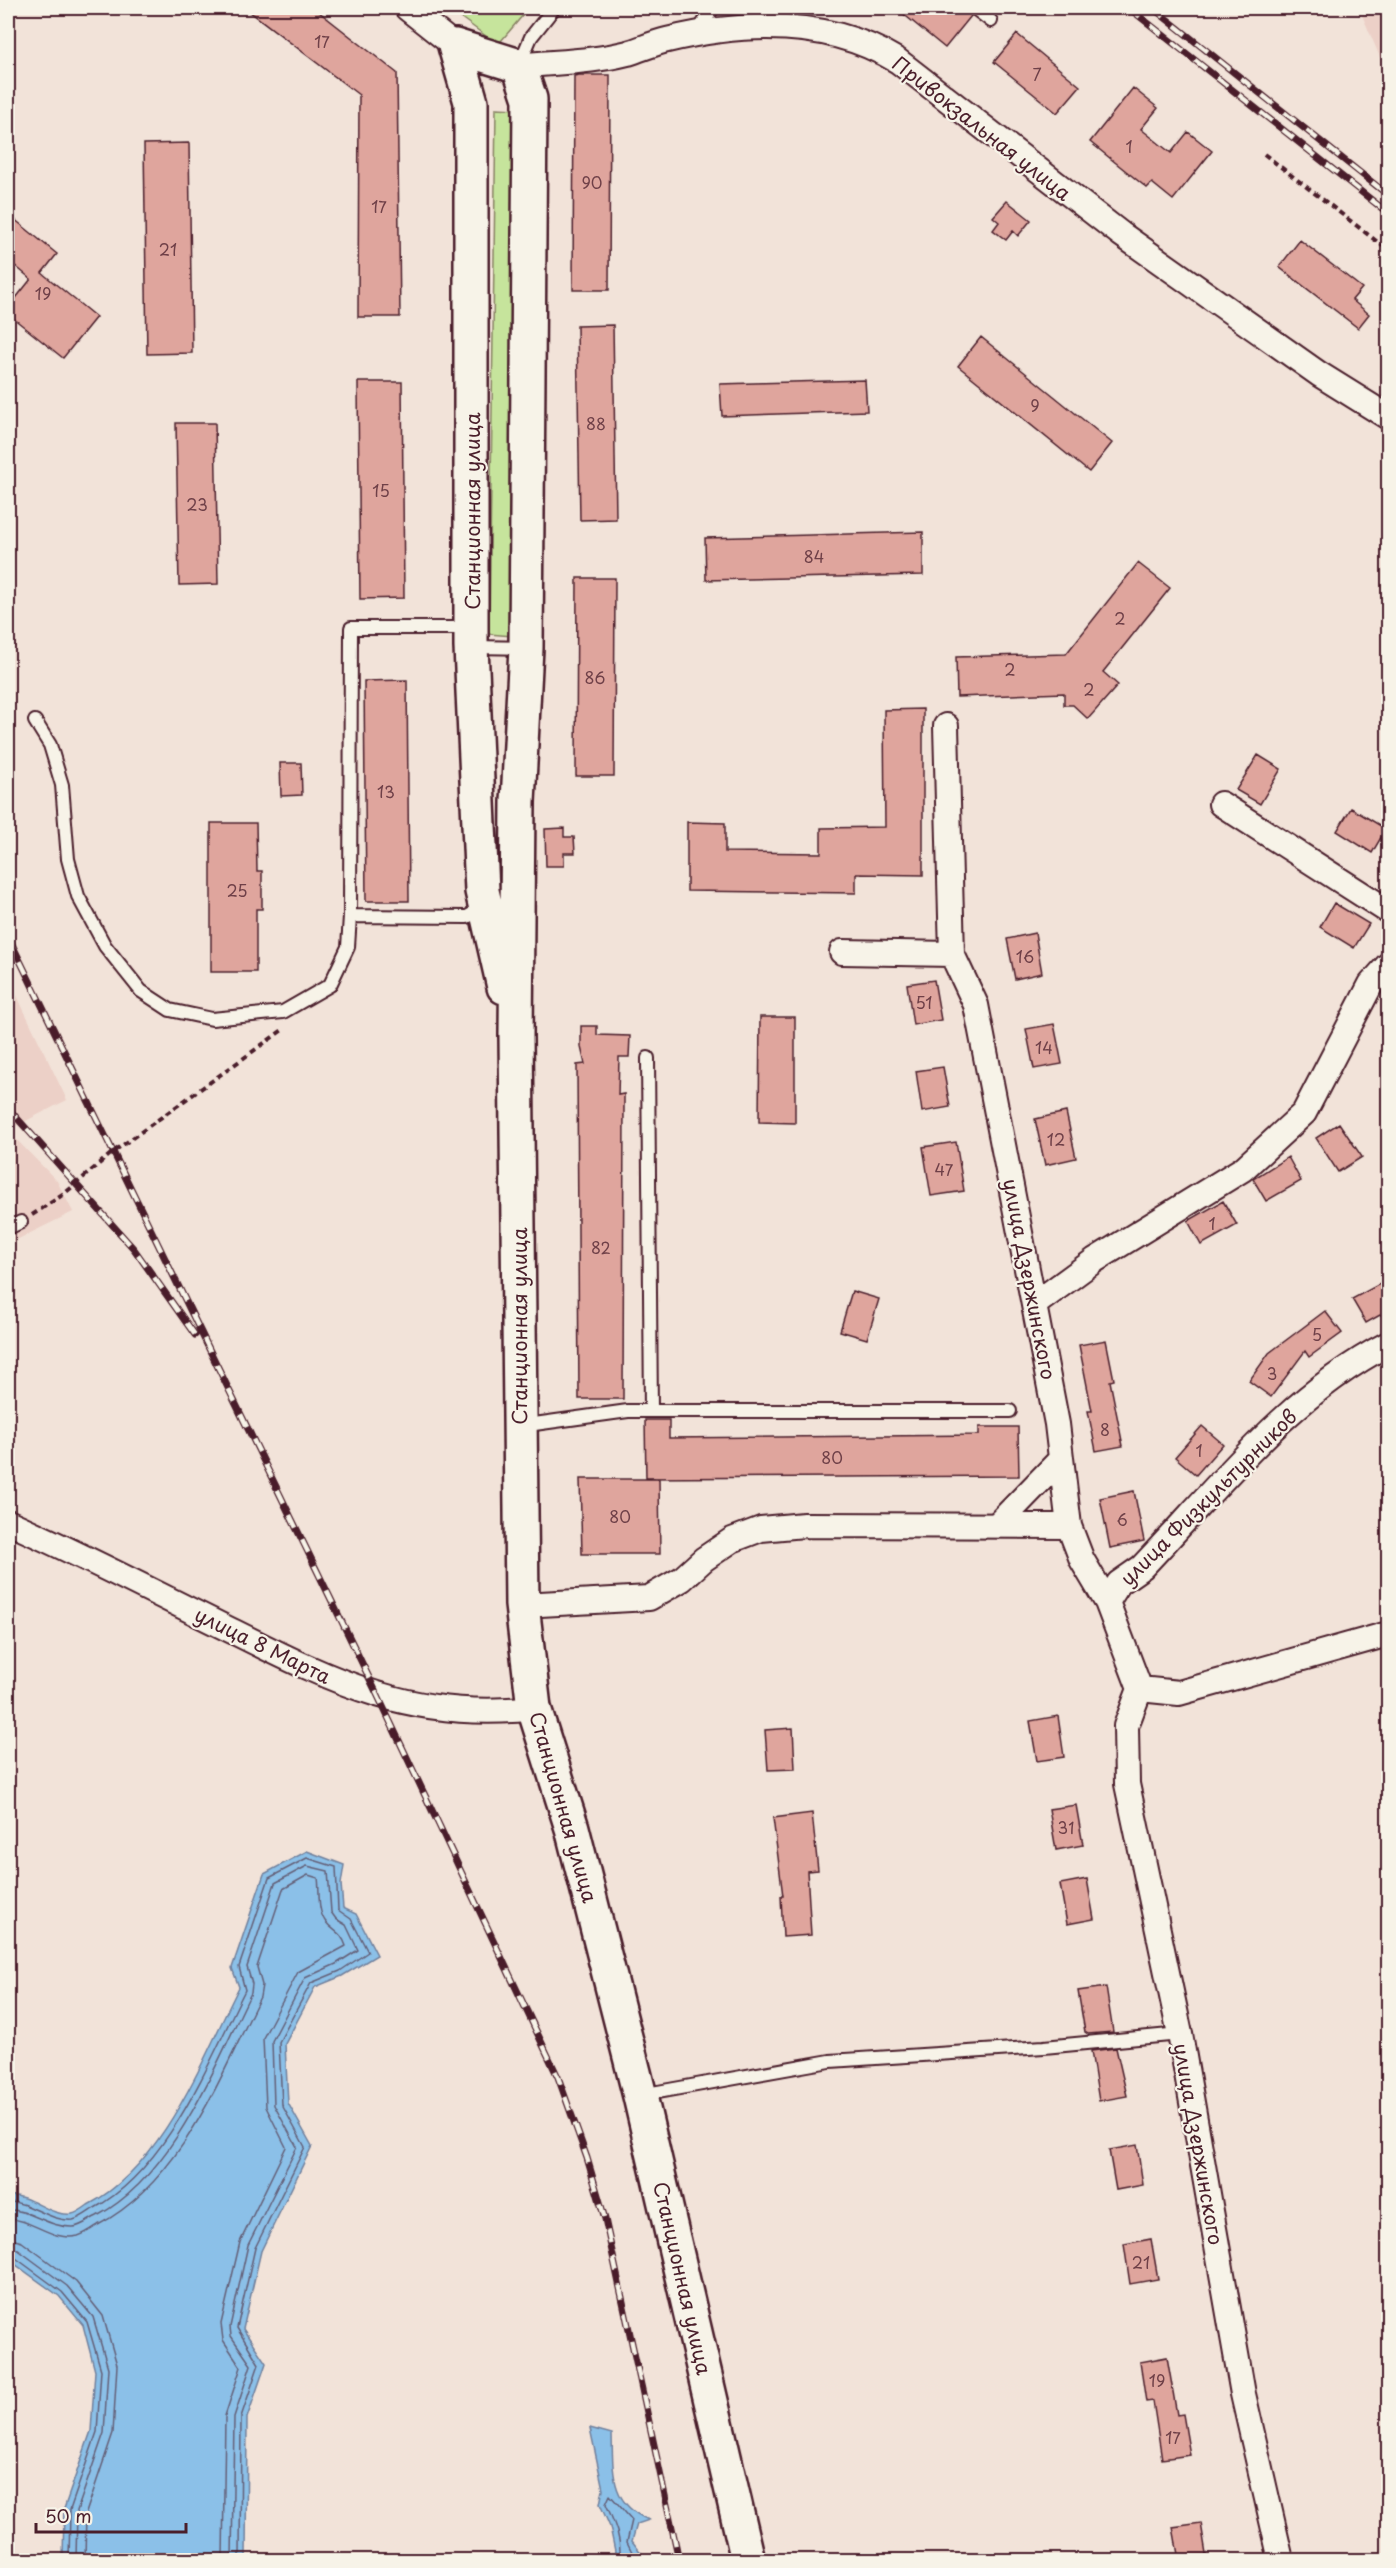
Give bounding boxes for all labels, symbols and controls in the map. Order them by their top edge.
house number: 17 [314,29,330,53]
street label: Привокзальная улица [886,48,1078,208]
house number: 7 [1032,62,1042,86]
house number: 1 [1125,134,1133,158]
house number: 90 [581,170,603,194]
house number: 17 [371,194,387,218]
house number: 21 [159,237,177,261]
house number: 19 [35,281,51,305]
house number: 9 [1030,393,1040,417]
house number: 88 [586,411,606,435]
street label: Станционная улица [457,412,487,610]
house number: 15 [372,478,390,502]
house number: 23 [186,492,208,516]
house number: 84 [804,544,824,568]
house number: 2 [1114,606,1126,630]
house number: 2 [1004,657,1016,681]
house number: 86 [585,665,605,689]
house number: 2 [1083,677,1095,701]
house number: 13 [377,779,395,803]
house number: 25 [226,878,248,902]
house number: 16 [1016,944,1034,968]
house number: 51 [915,990,933,1014]
house number: 14 [1035,1035,1053,1059]
house number: 12 [1047,1127,1065,1151]
house number: 47 [935,1157,954,1181]
street label: улица Дзержинского [996,1176,1064,1382]
house number: 1 [1208,1211,1216,1235]
street label: Станционная улица [504,1227,534,1425]
house number: 82 [591,1235,611,1259]
house number: 5 [1312,1322,1322,1346]
house number: 3 [1267,1361,1277,1385]
street label: улица Физкультурников [1113,1402,1303,1592]
house number: 8 [1100,1417,1110,1441]
house number: 1 [1195,1438,1203,1462]
house number: 80 [821,1445,843,1469]
house number: 80 [609,1504,631,1528]
house number: 6 [1116,1507,1128,1531]
street label: улица 8 Марта [190,1599,337,1691]
street label: Станционная улица [522,1708,606,1906]
house number: 31 [1058,1815,1074,1839]
street label: улица Дзержинского [1166,2041,1232,2247]
street label: Станционная улица [646,2178,720,2378]
house number: 21 [1132,2250,1150,2274]
house number: 19 [1149,2368,1165,2392]
house number: 17 [1165,2425,1181,2449]
scale bar [36,2496,186,2534]
text: 50 m [45,2502,92,2529]

